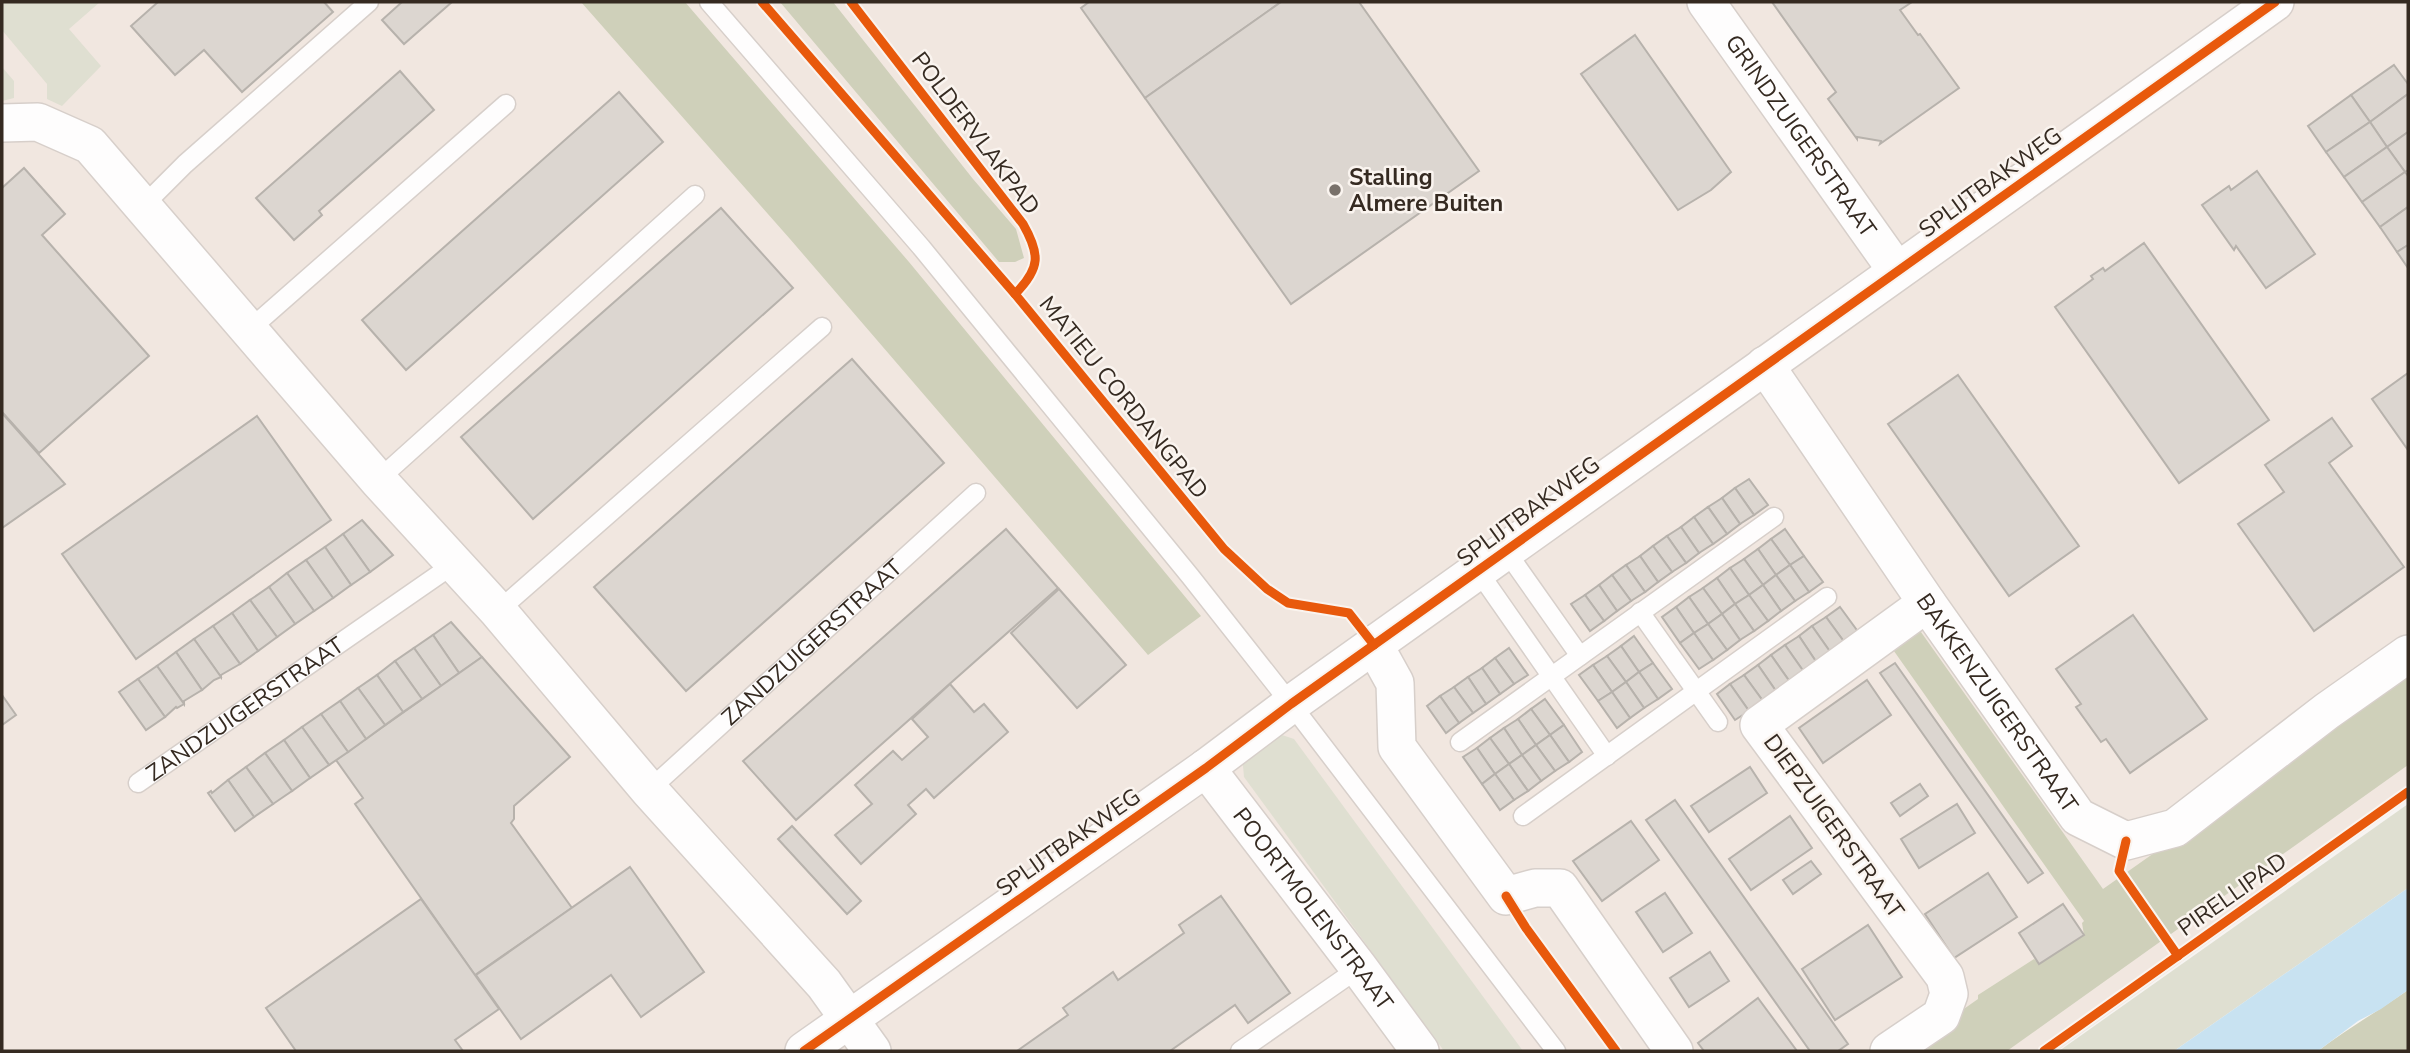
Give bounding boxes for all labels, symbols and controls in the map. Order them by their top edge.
street label: GRINDZUIGERSTRAAT [1718,28,1883,244]
street label: POLDERVLAKPAD [904,46,1047,221]
street label: SPLIJTBAKWEG [1912,120,2068,245]
place label: Stalling Almere Buiten [1349,162,1503,219]
marker: Stalling Almere Buiten [1327,182,1343,198]
street label: MATIEU CORDANGPAD [1032,289,1215,505]
street label: SPLIJTBAKWEG [1450,449,1606,574]
street label: ZANDZUIGERSTRAAT [715,552,909,733]
street label: BAKKENZUIGERSTRAAT [1909,587,2085,819]
street label: ZANDZUIGERSTRAAT [140,630,350,789]
street label: DIEPZUIGERSTRAAT [1756,728,1911,925]
street label: SPLIJTBAKWEG [990,781,1147,904]
street label: POORTMOLENSTRAAT [1226,801,1400,1017]
street label: PIRELLIPAD [2171,845,2293,943]

